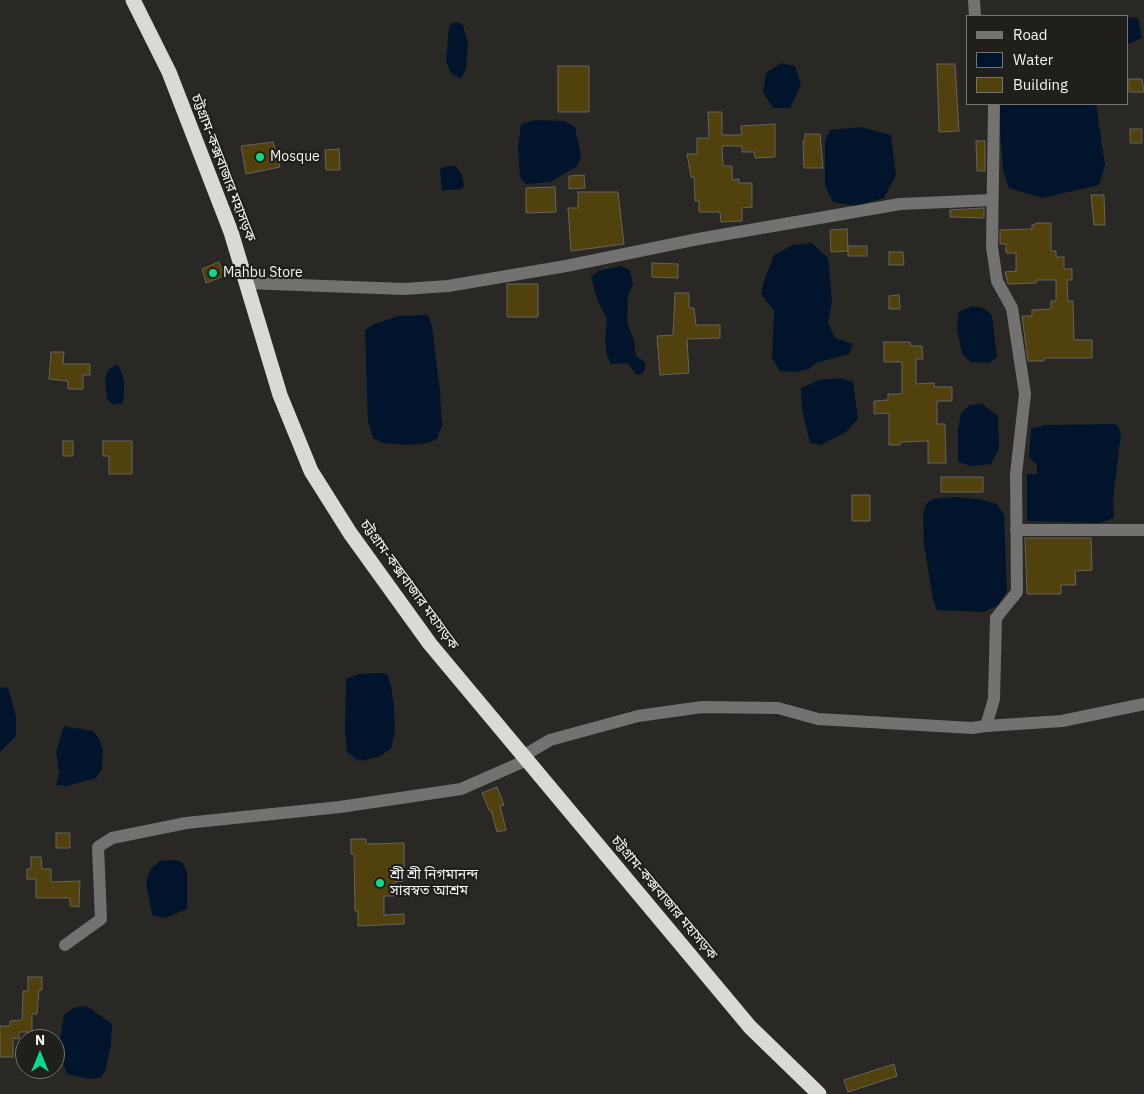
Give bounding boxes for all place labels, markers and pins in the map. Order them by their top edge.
place label: Mosque [270,149,320,165]
marker: Mosque [254,151,266,163]
place label: Mahbu Store [223,265,303,281]
marker: Mahbu Store [207,267,219,279]
place label: শ্রী শ্রী নিগমানন্দ সারস্বত আশ্রম [390,867,478,900]
marker: শ্রী শ্রী নিগমানন্দ সারস্বত আশ্রম [374,877,386,889]

